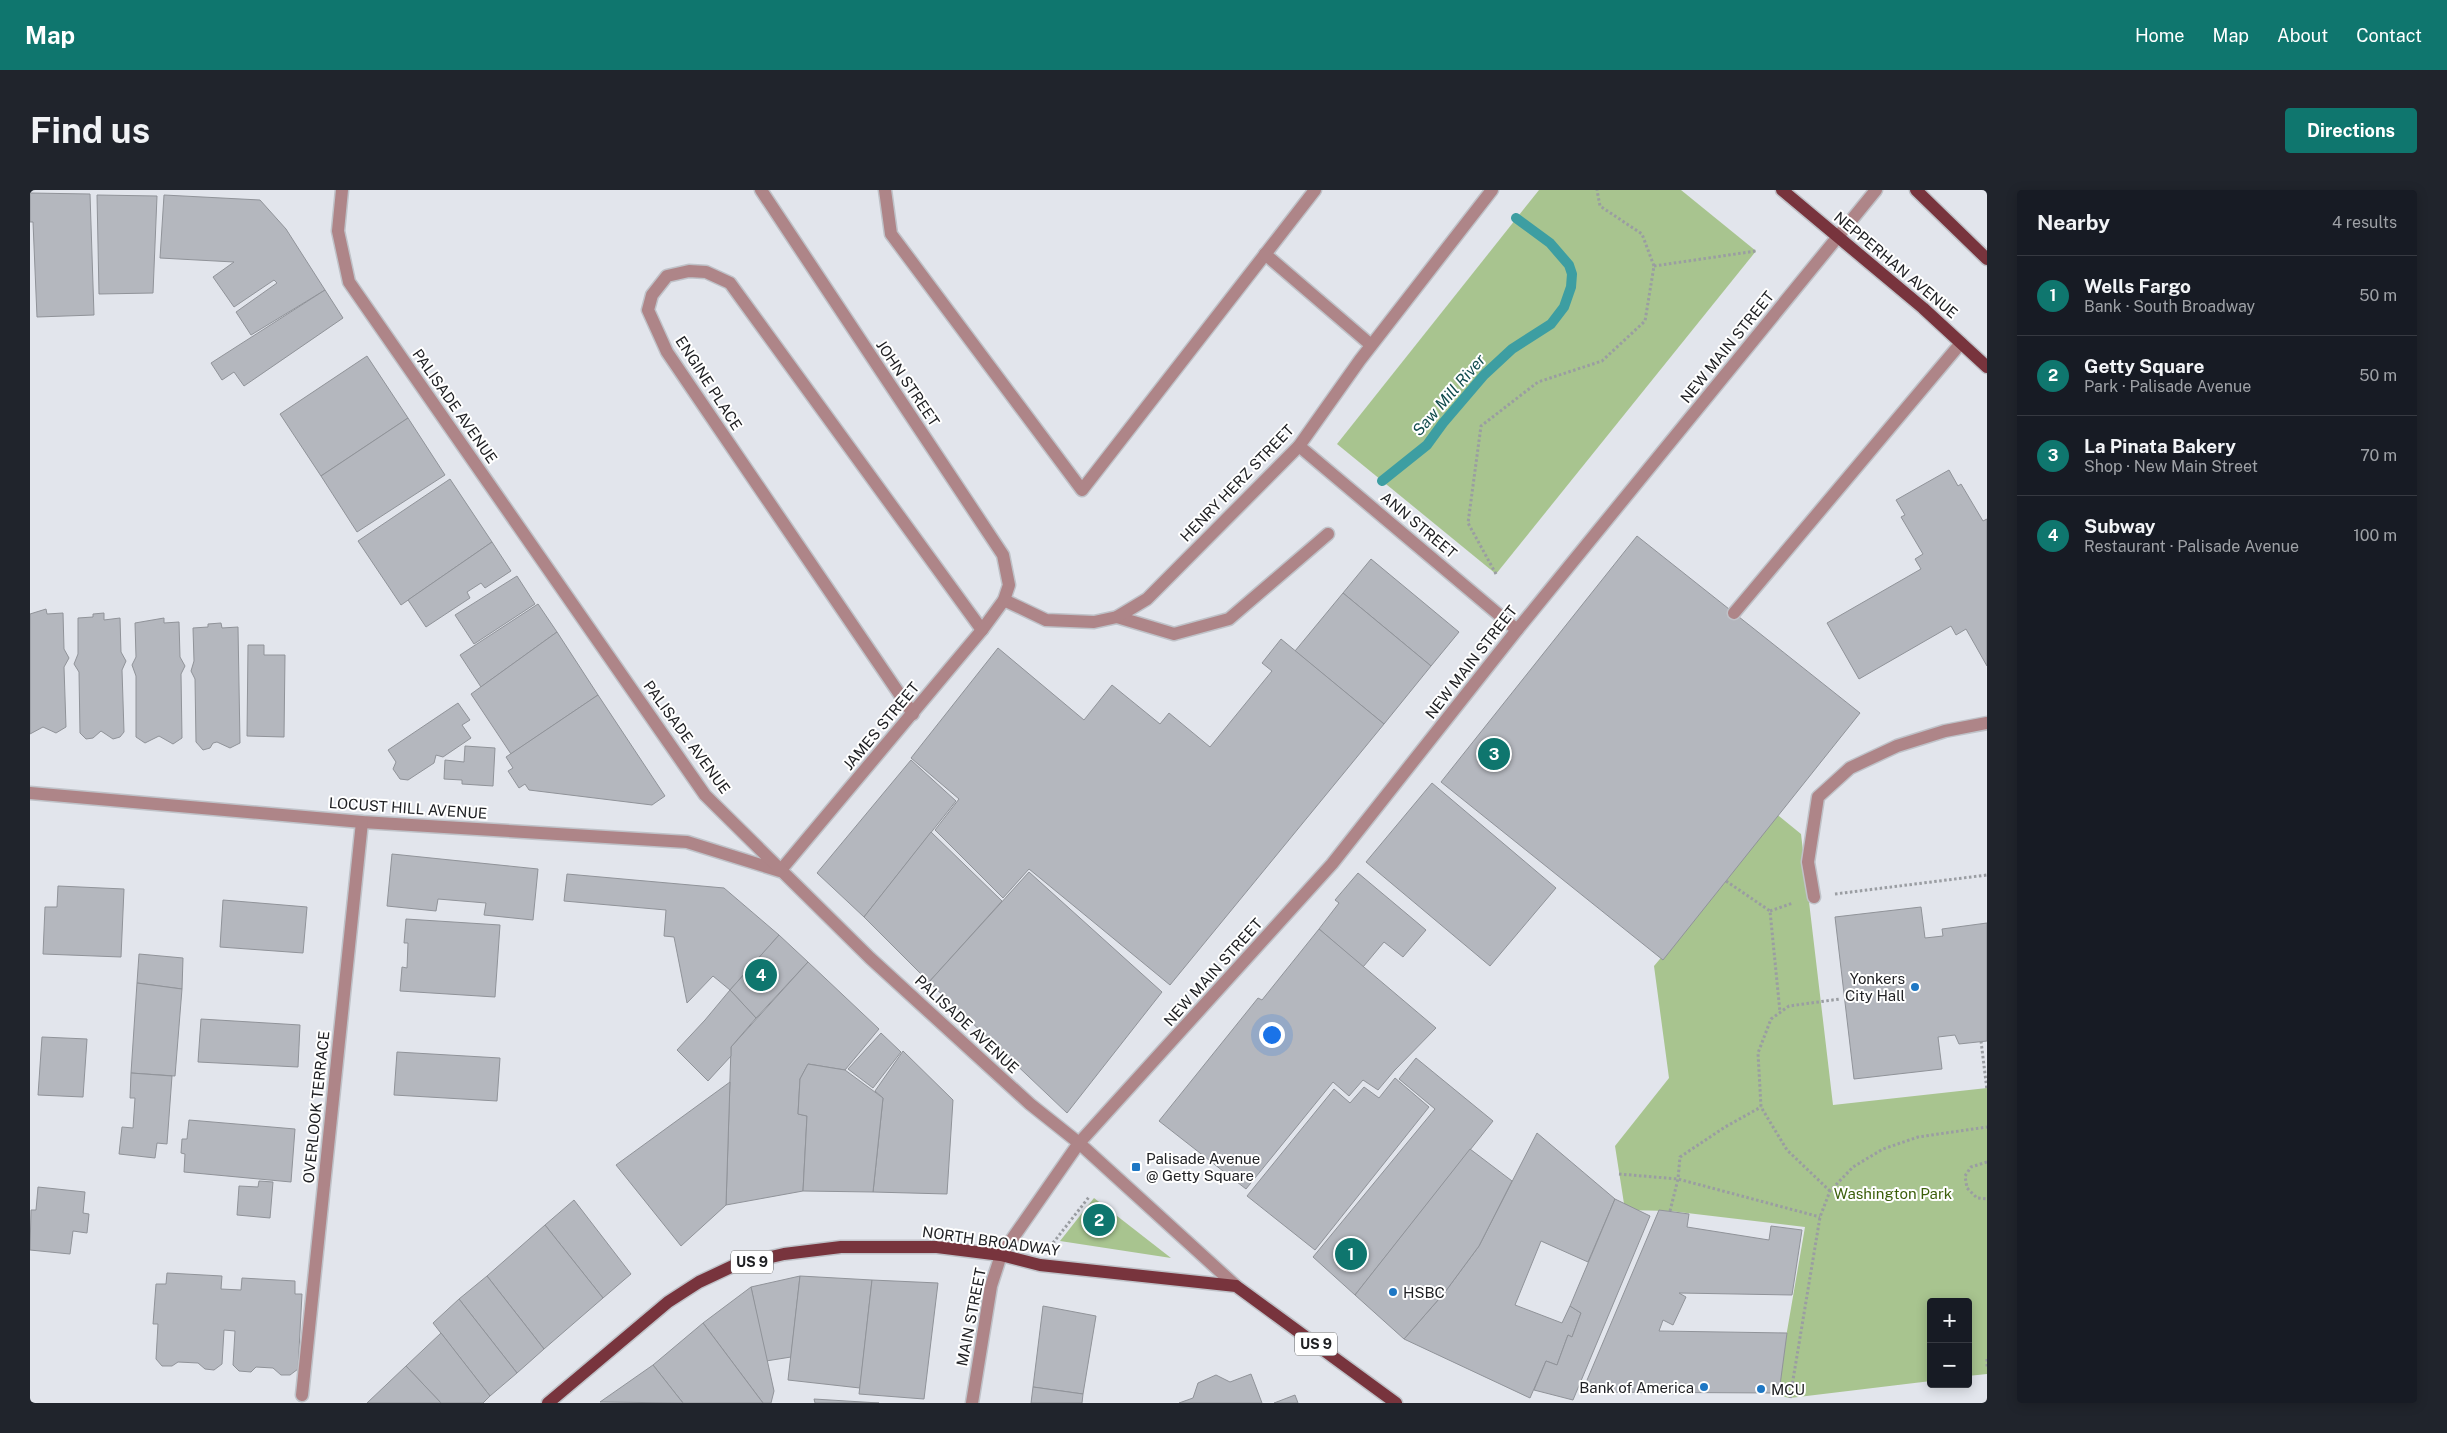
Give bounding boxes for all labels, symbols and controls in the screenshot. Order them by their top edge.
text: Map [25,21,75,49]
text: Home [2135,25,2185,46]
text: Map [2213,25,2249,46]
text: About [2277,25,2328,46]
text: Contact [2356,25,2422,46]
button: Directions [2285,108,2417,153]
text: Find us [30,110,150,151]
street label: NEPPERHAN AVENUE [1831,208,1961,322]
text: Nearby [2037,210,2110,235]
text: 4 results [2332,213,2397,232]
text: Wells Fargo [2084,275,2191,297]
text: 1 [2050,286,2056,305]
text: 50 m [2359,286,2397,305]
street label: NEW MAIN STREET [1677,288,1777,406]
text: Bank · South Broadway [2084,297,2255,316]
street label: ENGINE PLACE [672,333,746,433]
street label: JOHN STREET [873,337,943,429]
street label: PALISADE AVENUE [409,346,501,466]
water label: Saw Mill River [1408,350,1490,440]
text: Getty Square [2084,355,2205,377]
text: 2 [2048,366,2058,385]
text: 50 m [2359,366,2397,385]
text: Park · Palisade Avenue [2084,377,2251,396]
street label: HENRY HERZ STREET [1177,421,1297,545]
text: La Pinata Bakery [2084,435,2236,457]
text: 3 [2048,446,2058,465]
text: 70 m [2360,446,2397,465]
text: Shop · New Main Street [2084,457,2258,476]
street label: ANN STREET [1378,488,1460,562]
text: Subway [2084,515,2156,537]
text: 4 [2048,526,2058,545]
text: 100 m [2353,526,2397,545]
text: Restaurant · Palisade Avenue [2084,537,2299,556]
street label: NEW MAIN STREET [1422,602,1520,722]
street label: PALISADE AVENUE [640,677,734,797]
street label: JAMES STREET [839,679,923,773]
pin: 3 [1478,735,1510,773]
street label: LOCUST HILL AVENUE [328,794,488,822]
street label: NEW MAIN STREET [1160,915,1266,1029]
pin: 4 [745,956,777,994]
place label: Yonkers City Hall [1845,970,1905,1004]
street label: PALISADE AVENUE [912,972,1022,1076]
marker: Yonkers City Hall [1909,981,1921,993]
your location [1259,1022,1285,1048]
street label: OVERLOOK TERRACE [300,1030,332,1184]
place label: Palisade Avenue @ Getty Square [1146,1150,1260,1184]
marker: Palisade Avenue @ Getty Square [1130,1161,1142,1173]
park label: Washington Park [1834,1185,1952,1202]
pin: 2 [1083,1201,1115,1239]
street label: NORTH BROADWAY [921,1223,1061,1259]
pin: 1 [1335,1235,1367,1273]
road number: US 9 [731,1250,773,1274]
street label: MAIN STREET [953,1266,989,1368]
place label: HSBC [1403,1284,1445,1301]
marker: HSBC [1387,1286,1399,1298]
map controls [1927,1298,1972,1388]
button: + [1927,1298,1972,1343]
road number: US 9 [1295,1332,1337,1356]
button: − [1927,1343,1972,1388]
place label: Bank of America [1579,1379,1694,1396]
marker: Bank of America [1698,1381,1710,1393]
place label: MCU [1771,1381,1805,1398]
marker: MCU [1755,1383,1767,1395]

